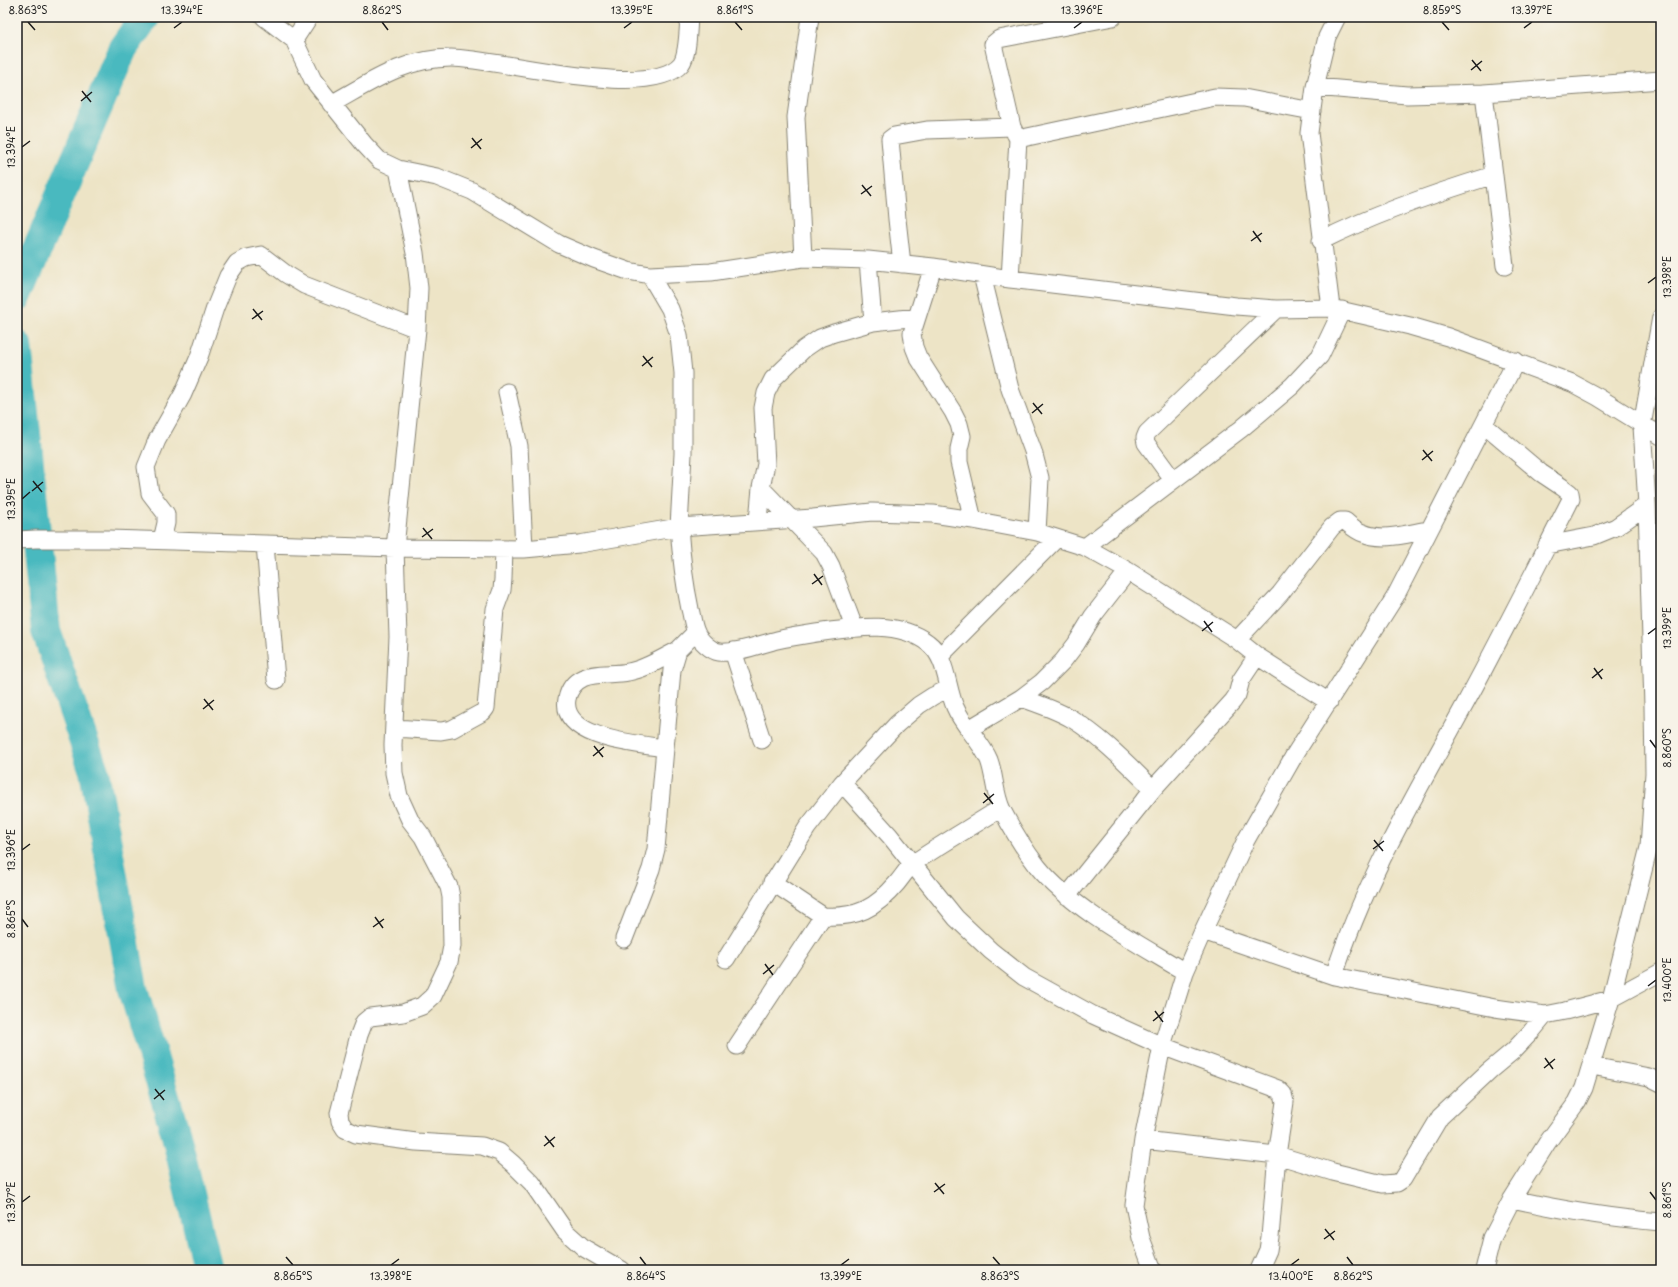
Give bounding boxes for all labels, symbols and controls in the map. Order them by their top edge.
text: 8.863°S [8,2,48,17]
text: 13.394°E [161,2,203,17]
text: 8.862°S [362,2,402,17]
text: 13.395°E [611,2,653,17]
text: 8.861°S [716,2,754,17]
text: 13.396°E [1061,2,1103,17]
text: 8.859°S [1423,2,1461,17]
text: 13.397°E [1511,2,1553,17]
text: 13.394°E [3,126,18,168]
text: 13.398°E [1659,256,1674,298]
text: 13.395°E [3,478,18,520]
text: 13.399°E [1659,607,1674,649]
text: 8.860°S [1659,728,1674,768]
text: 13.396°E [3,829,18,871]
text: 8.865°S [3,900,18,938]
text: 13.400°E [1659,958,1674,1002]
text: 13.397°E [3,1181,18,1223]
text: 8.861°S [1659,1181,1674,1219]
text: 8.865°S [274,1268,312,1283]
text: 13.398°E [370,1268,412,1283]
text: 8.864°S [626,1268,666,1283]
text: 13.399°E [820,1268,862,1283]
text: 8.863°S [980,1268,1020,1283]
text: 13.400°E [1269,1268,1313,1283]
text: 8.862°S [1333,1268,1373,1283]

